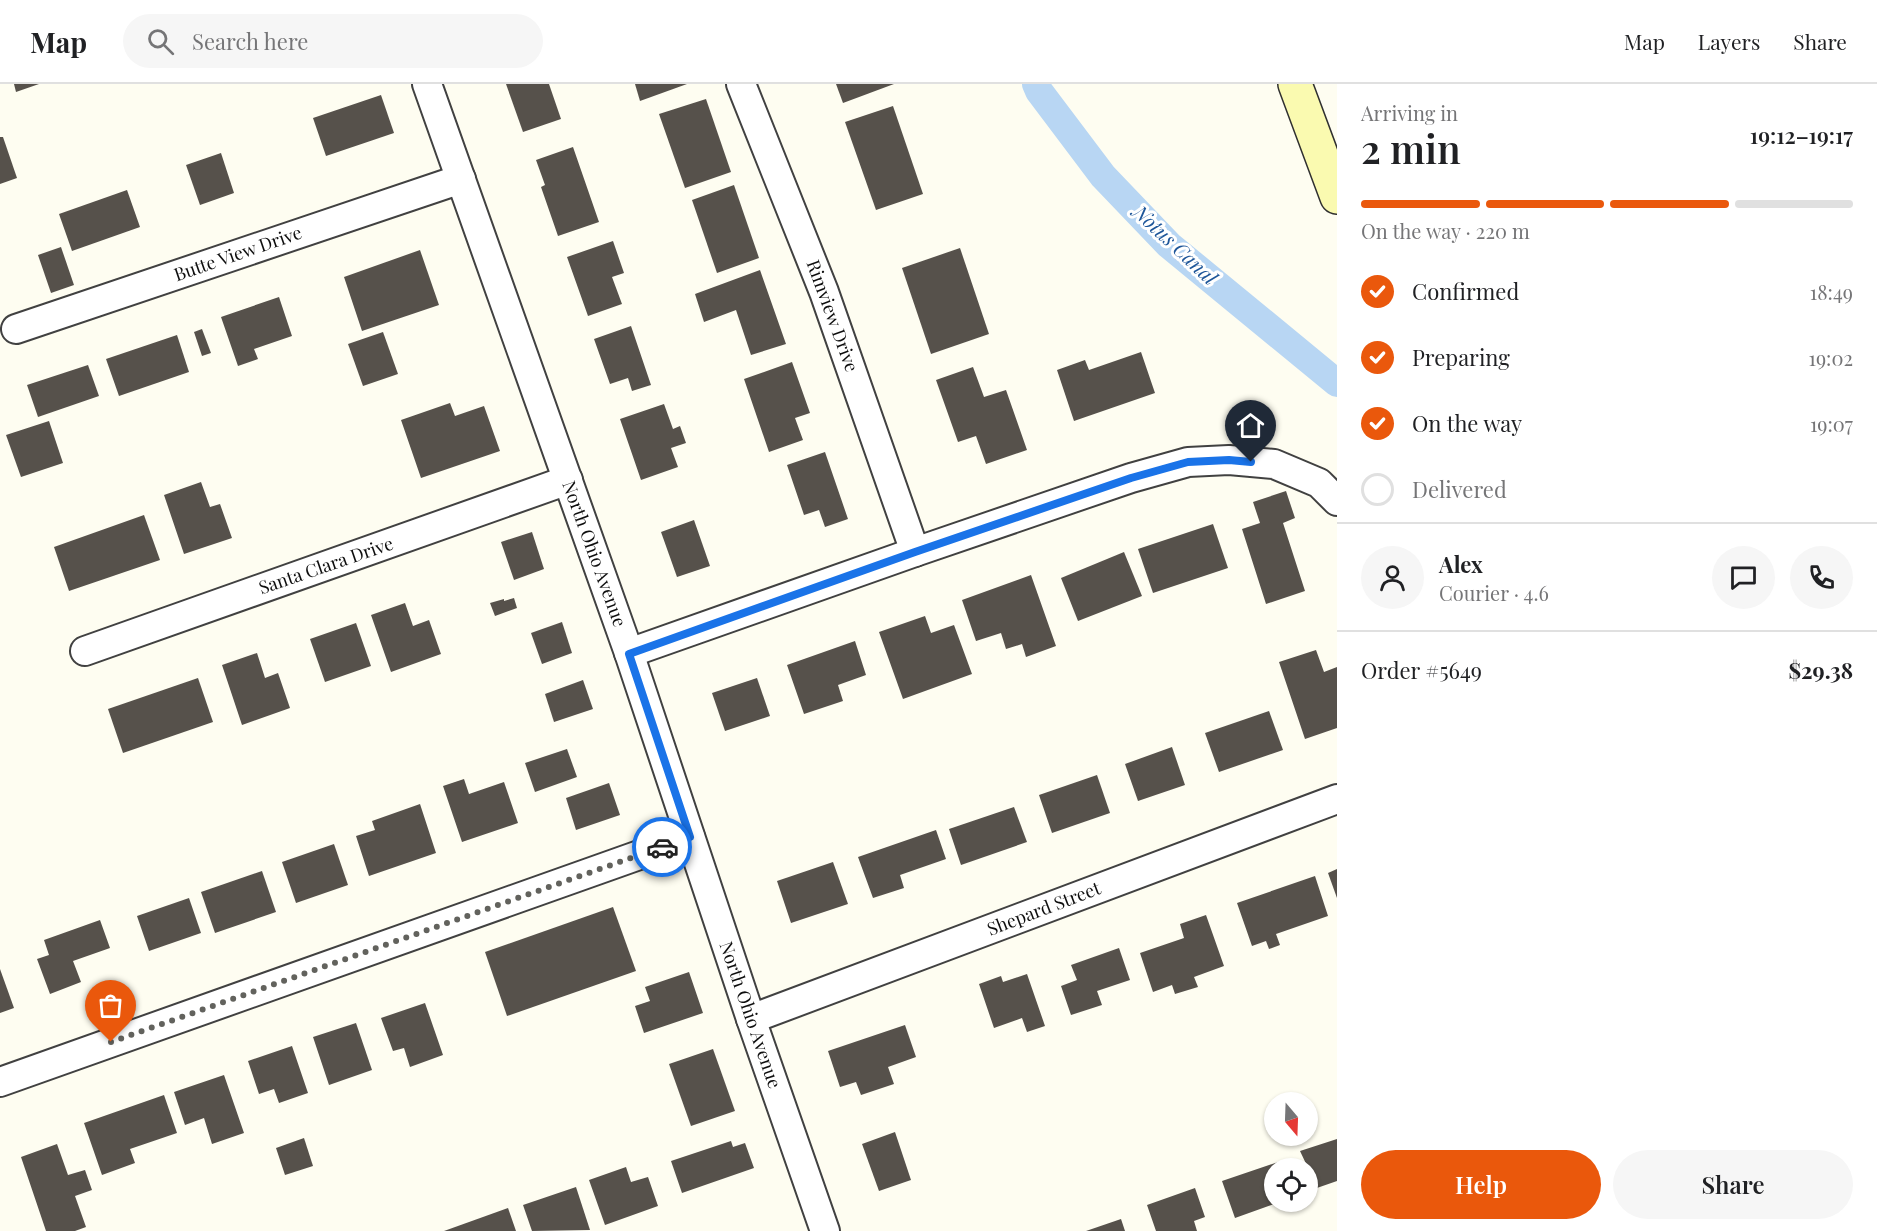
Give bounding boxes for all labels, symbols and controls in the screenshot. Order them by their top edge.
search box [123,14,543,68]
text: Map [30,23,87,60]
icon: search [144,25,177,58]
text: Search here [192,26,308,56]
text: Map [1624,27,1665,55]
text: Layers [1698,27,1760,55]
text: Share [1793,27,1847,55]
text: Arriving in [1361,99,1458,126]
text: 19:12–19:17 [1750,120,1853,150]
text: 2 min [1361,122,1461,174]
water label: Notus Canal [1127,196,1225,291]
text: On the way · 220 m [1361,217,1530,244]
street label: Butte View Drive [171,220,305,286]
street label: Rimview Drive [802,256,864,375]
icon: check [1361,275,1394,308]
text: Confirmed [1412,276,1519,306]
text: 18:49 [1810,278,1853,305]
icon: check [1361,341,1394,374]
text: Preparing [1412,342,1510,372]
text: 19:02 [1809,344,1853,371]
pin [1225,400,1276,462]
icon: check [1361,407,1394,440]
text: On the way [1412,408,1522,438]
icon: home [1234,409,1267,442]
text: 19:07 [1810,410,1853,437]
text: Delivered [1412,474,1507,504]
street label: North Ohio Avenue [557,477,633,630]
street label: Santa Clara Drive [255,531,396,599]
button: person [1361,546,1424,609]
button: chat [1712,546,1775,609]
button: phone [1790,546,1853,609]
text: Alex [1439,549,1483,579]
text: Courier · 4.6 [1439,579,1549,606]
text: Order #5649 [1361,655,1482,685]
text: $29.38 [1788,655,1853,685]
courier [632,817,692,877]
icon: car [646,831,679,864]
street label: Shepard Street [983,875,1104,941]
street label: North Ohio Avenue [715,938,787,1091]
pin [85,980,136,1042]
icon: bag [94,989,127,1022]
north arrow [1264,1092,1318,1146]
map controls [1264,1092,1318,1212]
button: Help [1361,1150,1601,1219]
button: Share [1613,1150,1853,1219]
button: locate [1264,1158,1318,1212]

